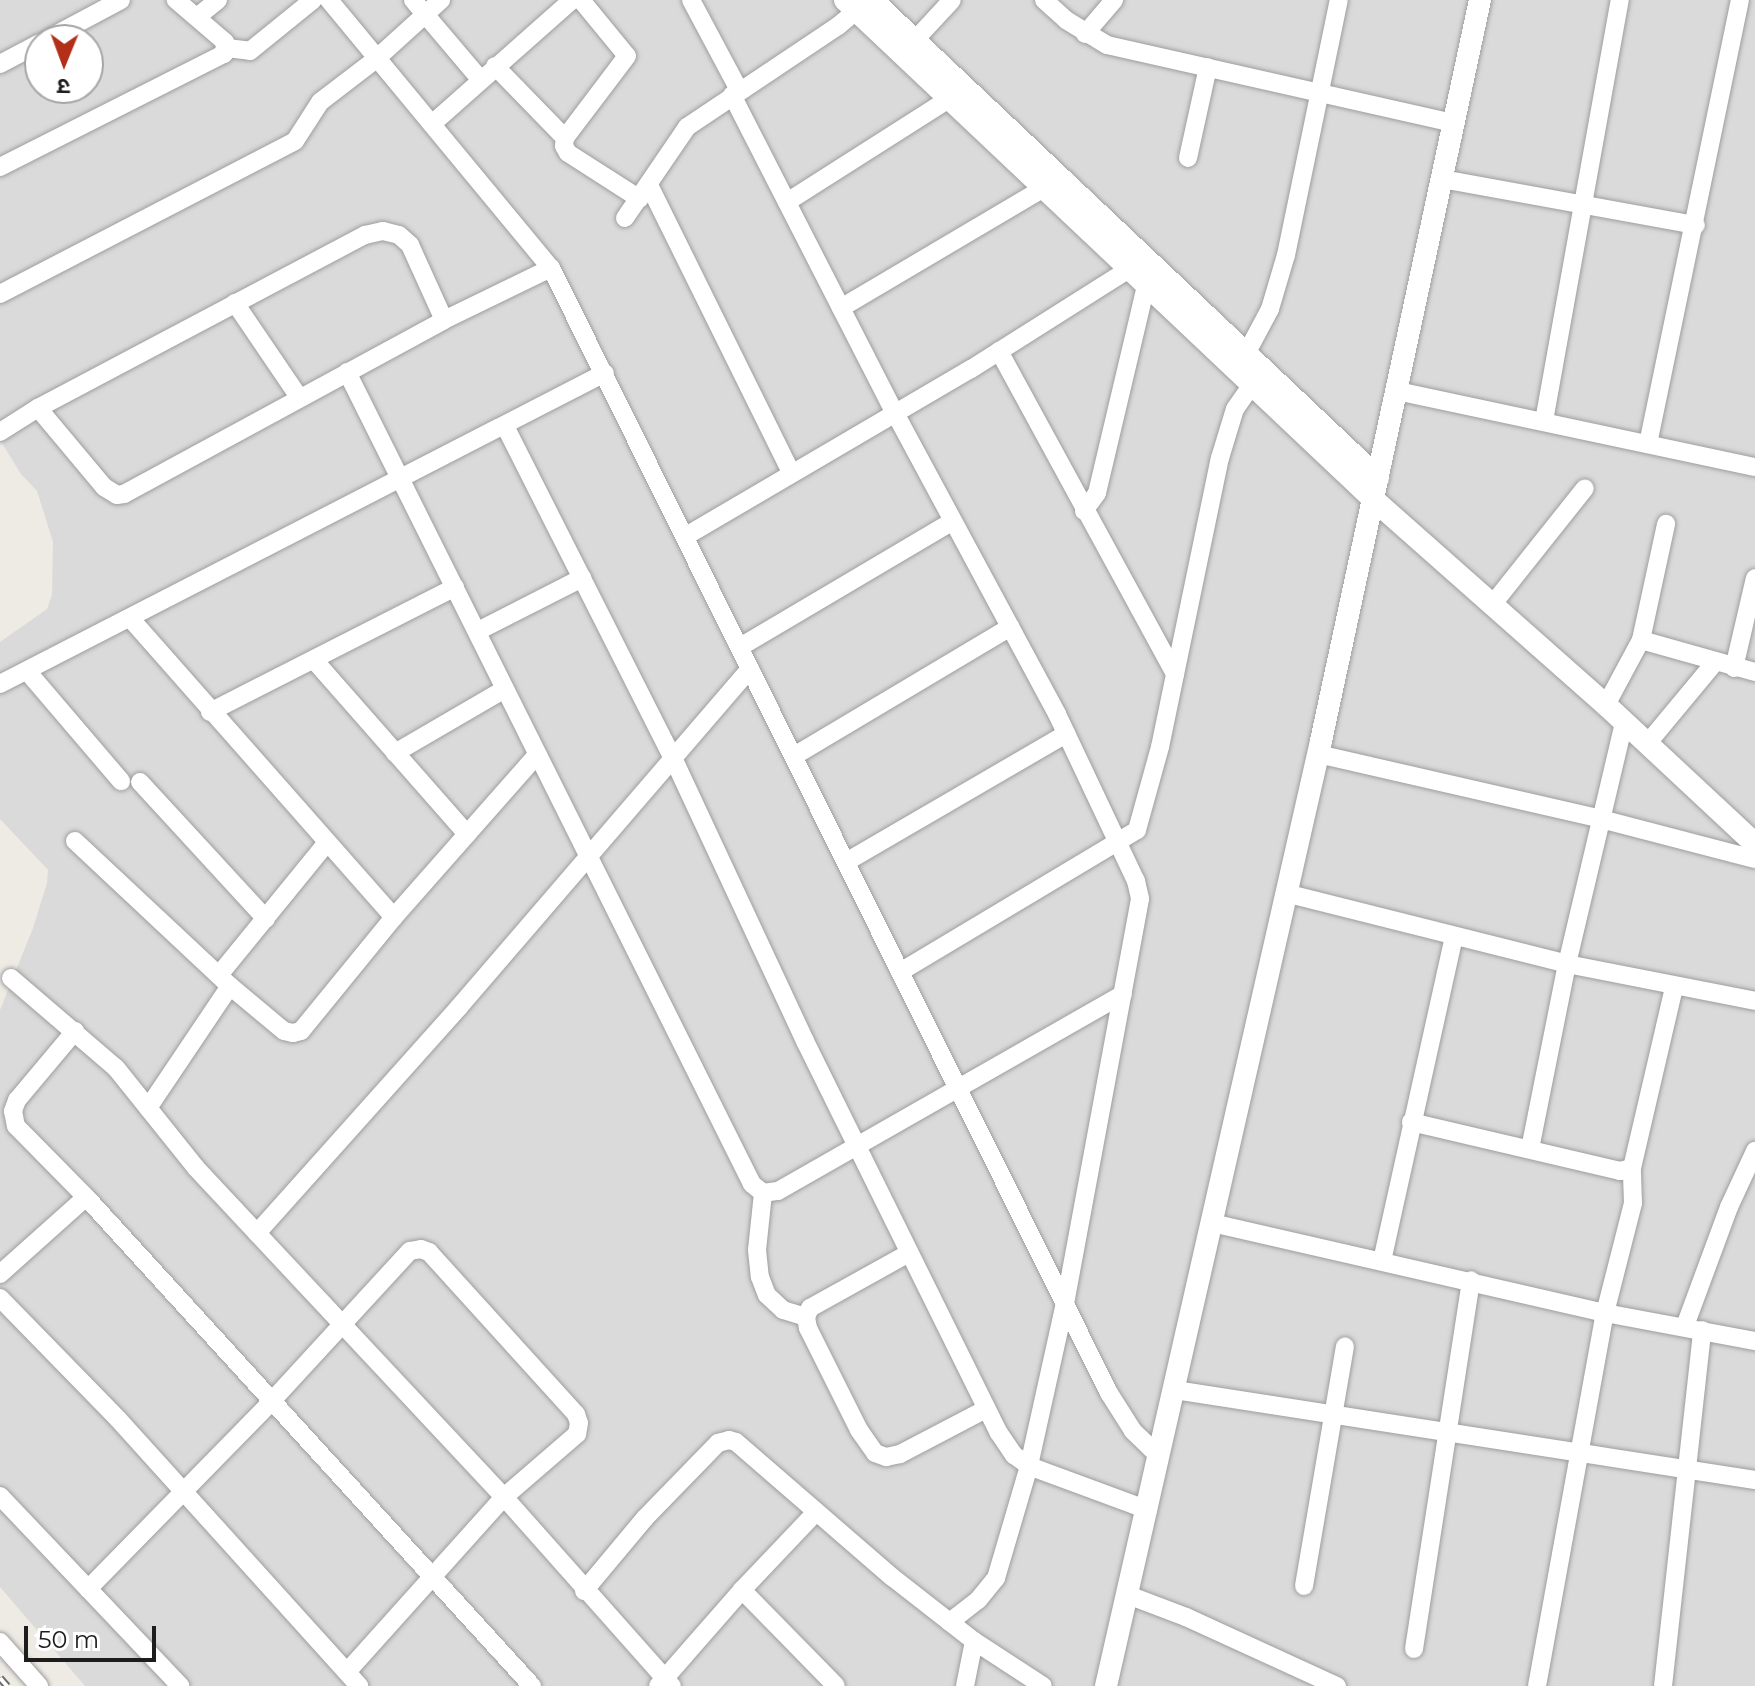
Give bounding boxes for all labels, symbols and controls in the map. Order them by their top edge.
north arrow [24,24,104,104]
text: उ [57,73,70,100]
scale bar [28,1610,160,1660]
text: 50 m [38,1625,99,1654]

